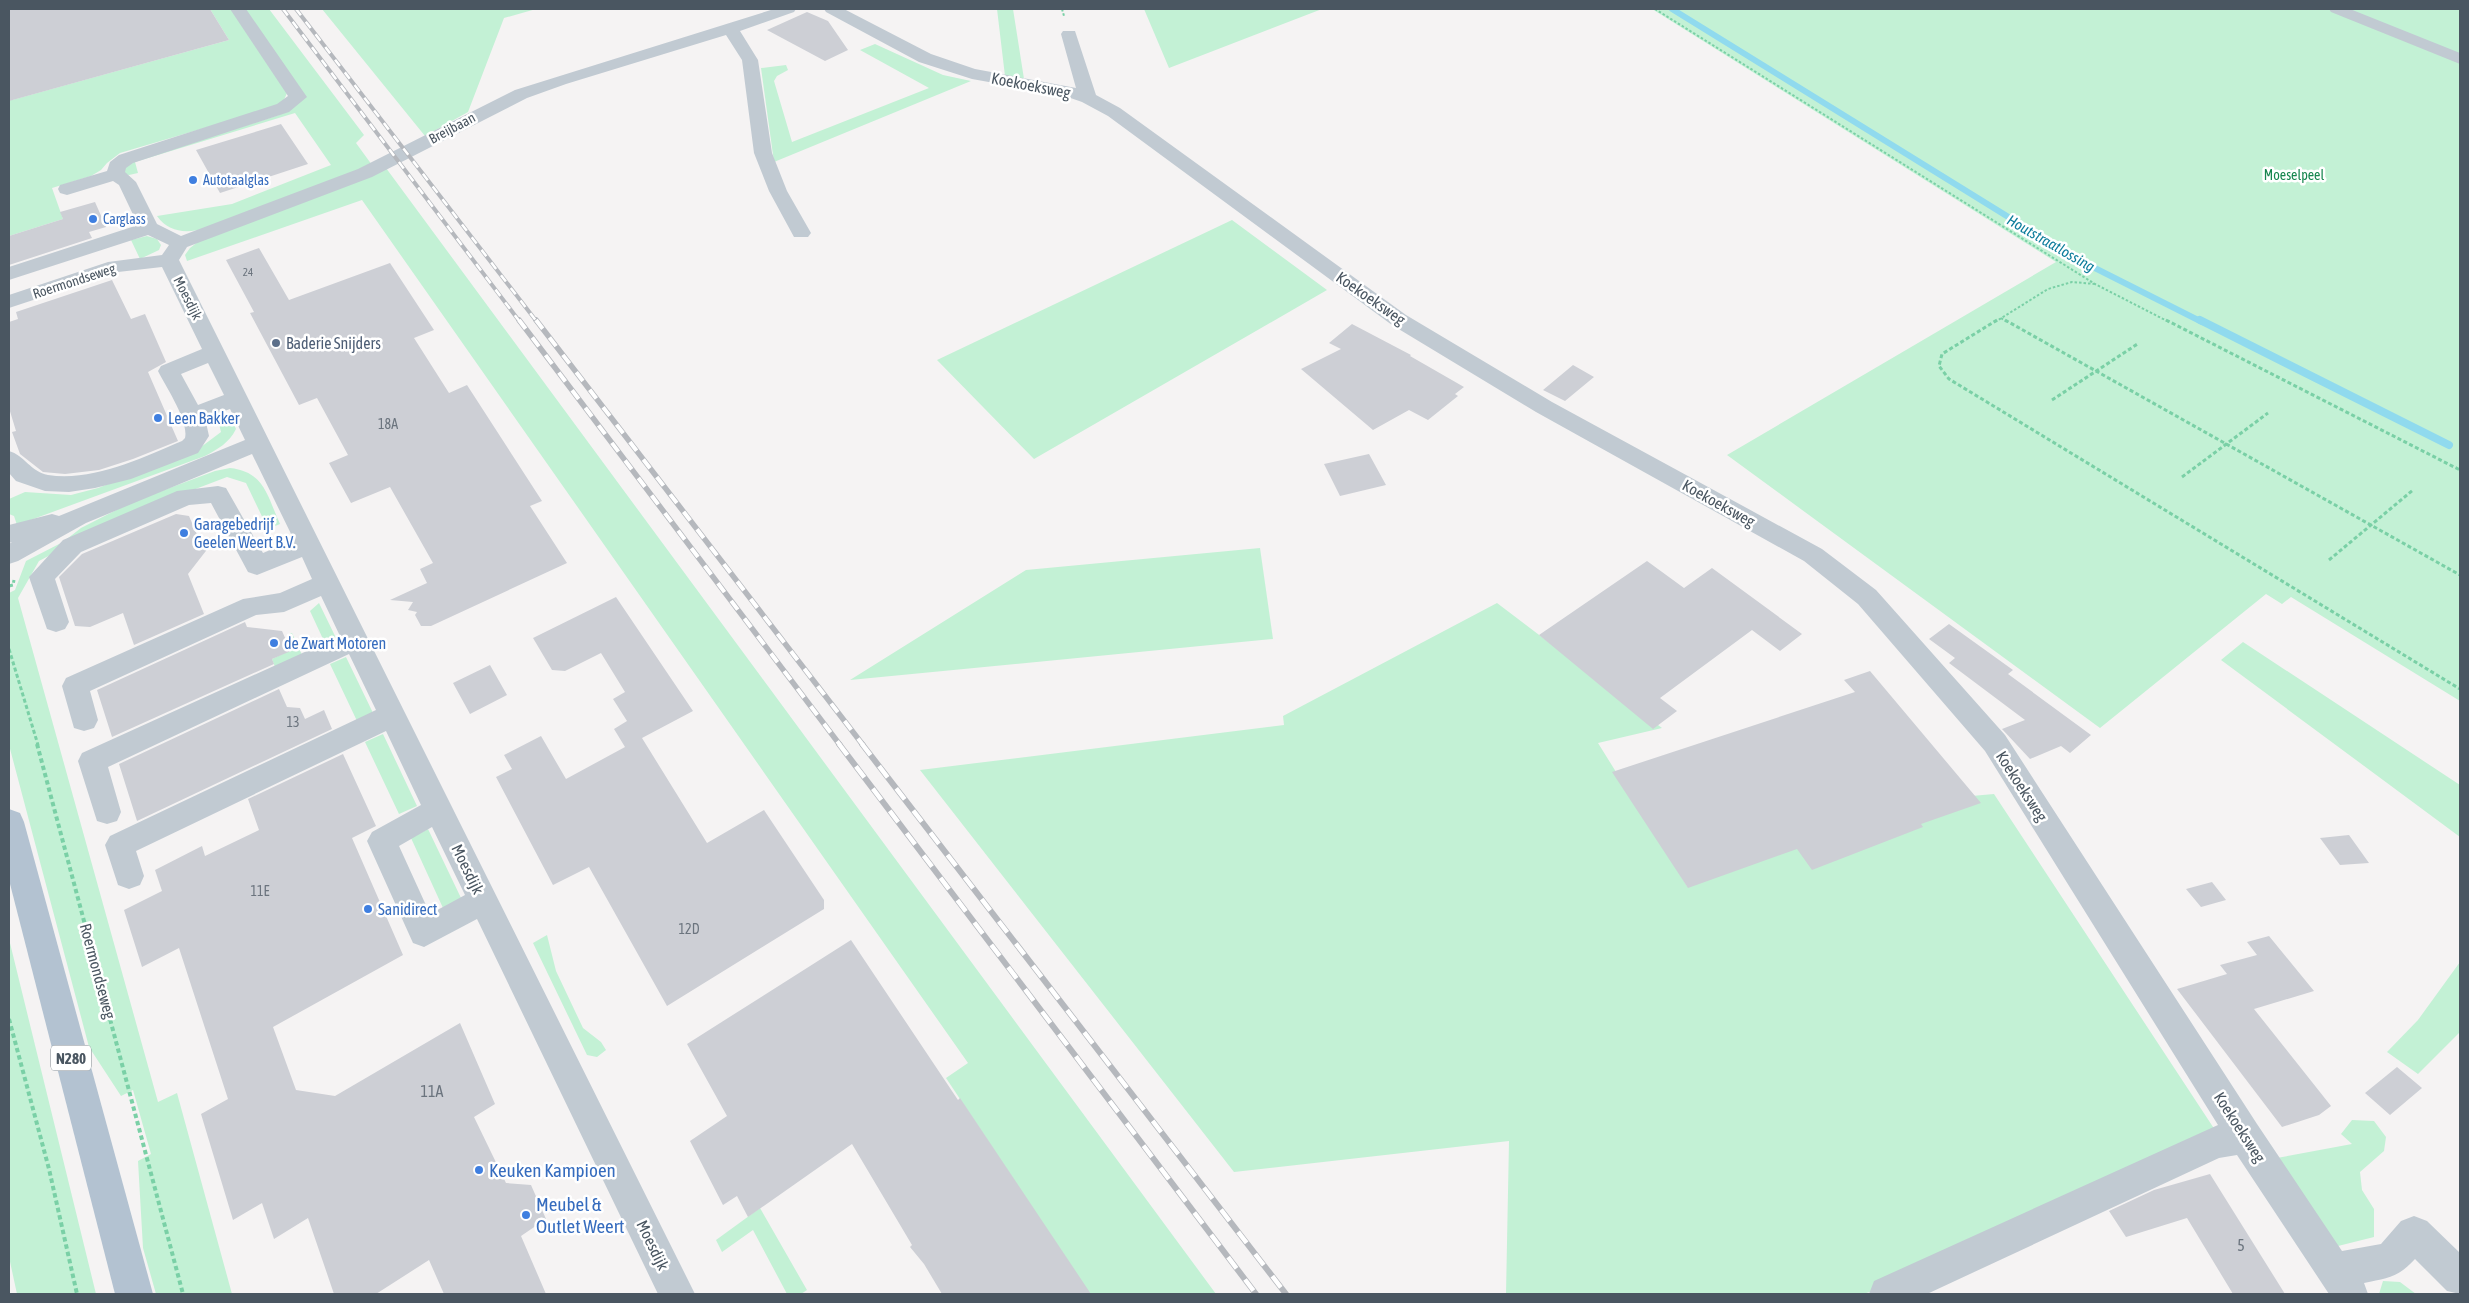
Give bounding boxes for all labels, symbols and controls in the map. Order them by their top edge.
street label: Koekoeksweg [990,69,1072,102]
street label: Breijbaan [426,109,478,147]
park label: Moeselpeel [2264,167,2324,183]
place label: Autotaalglas [203,172,269,188]
marker: Autotaalglas [187,174,199,186]
place label: Carglass [103,211,146,227]
water label: Houtstraatlossing [2004,211,2098,275]
marker: Carglass [87,213,99,225]
street label: Roermondseweg [31,260,117,302]
house number: 24 [243,266,253,278]
street label: Koekoeksweg [1332,268,1409,329]
street label: Moesdijk [170,274,206,322]
place label: Baderie Snijders [286,334,381,353]
marker: Baderie Snijders [270,337,282,349]
place label: Leen Bakker [168,409,240,427]
marker: Leen Bakker [152,412,164,424]
house number: 18A [378,416,398,432]
street label: Koekoeksweg [1679,476,1758,531]
place label: Garagebedrijf Geelen Weert B.V. [194,515,296,551]
marker: Garagebedrijf Geelen Weert B.V. [178,527,190,539]
place label: de Zwart Motoren [284,634,386,652]
marker: de Zwart Motoren [268,637,280,649]
house number: 13 [286,714,300,730]
street label: Koekoeksweg [1992,748,2051,825]
street label: Moesdijk [447,841,488,897]
house number: 11E [250,883,270,899]
place label: Sanidirect [378,900,438,918]
marker: Sanidirect [362,903,374,915]
street label: Roermondseweg [76,921,119,1021]
house number: 12D [679,921,700,937]
road number: N280 [51,1046,91,1070]
house number: 11A [421,1082,444,1100]
street label: Koekoeksweg [2210,1089,2269,1166]
place label: Keuken Kampioen [489,1159,616,1181]
marker: Keuken Kampioen [473,1164,485,1176]
place label: Meubel & Outlet Weert [536,1193,625,1237]
marker: Meubel & Outlet Weert [520,1209,532,1221]
street label: Moesdijk [632,1217,673,1273]
house number: 5 [2237,1236,2245,1254]

